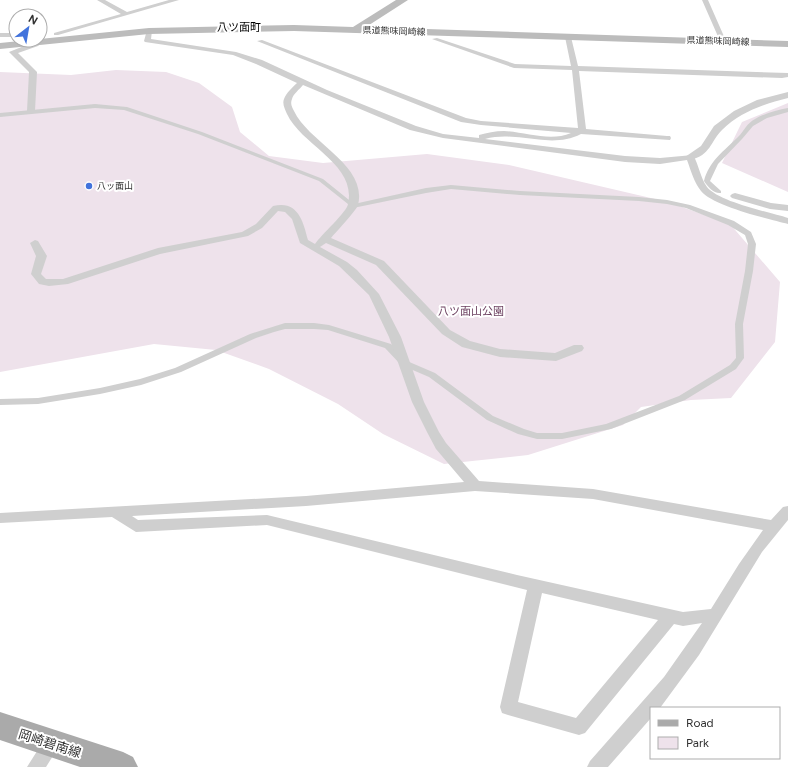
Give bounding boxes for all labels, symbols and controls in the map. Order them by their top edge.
north arrow [8,8,48,48]
text: N [26,12,40,28]
district label: 八ツ面町 [217,21,261,34]
street label: 県道熊味岡崎線 [362,24,427,37]
street label: 県道熊味岡崎線 [686,34,751,47]
place label: 八ッ面山 [97,180,133,191]
marker: 八ッ面山 [84,181,94,191]
park label: 八ツ面山公園 [438,305,504,318]
legend [650,707,780,759]
text: Road [686,716,714,730]
street label: 岡崎碧南線 [17,726,83,761]
text: Park [686,736,709,750]

